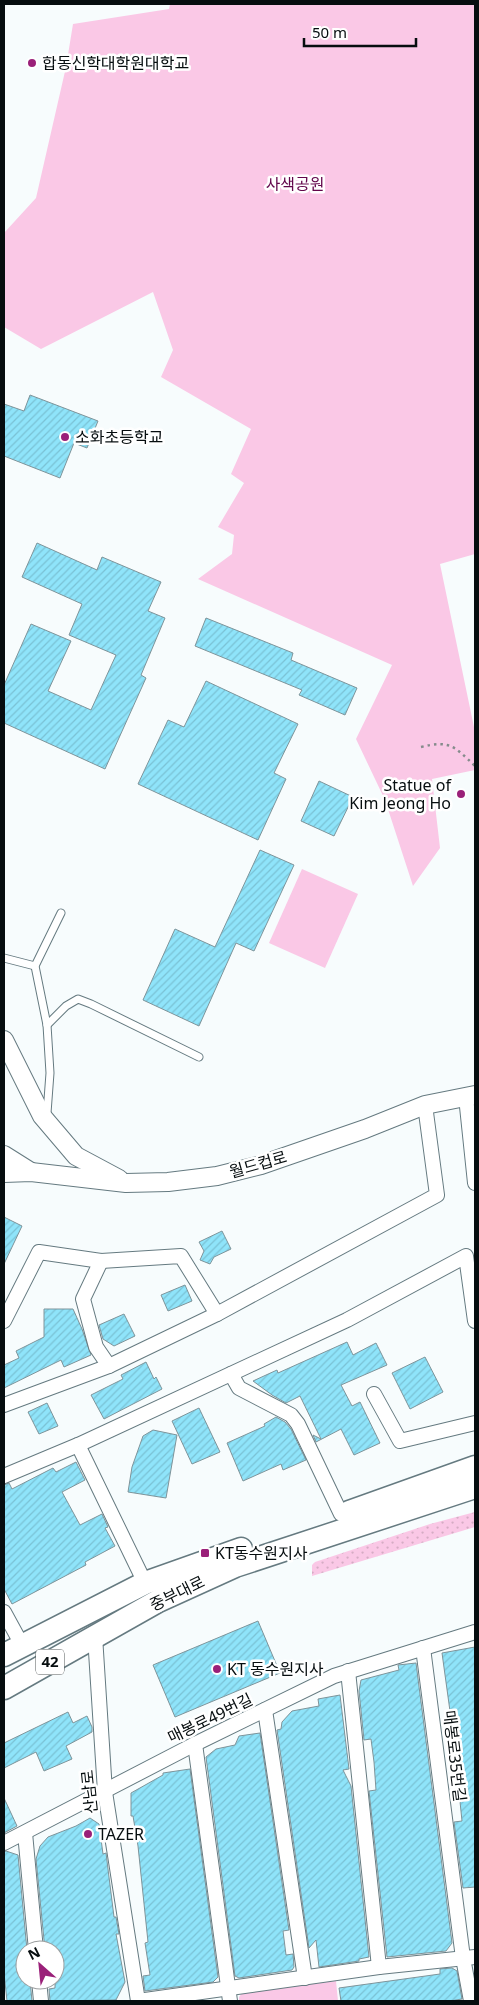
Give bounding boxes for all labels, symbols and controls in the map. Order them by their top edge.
scale bar [304,15,416,47]
text: 50 m [312,22,347,42]
place label: 합동신학대학원대학교 [42,52,189,74]
marker: 합동신학대학원대학교 [26,57,38,69]
park label: 사색공원 [266,173,324,195]
place label: 소화초등학교 [75,426,163,448]
marker: 소화초등학교 [59,431,71,443]
place label: Statue of Kim Jeong Ho [349,774,452,814]
marker: Statue of Kim Jeong Ho [455,788,467,800]
street label: 월드컵로 [227,1145,290,1183]
place label: KT동수원지사 [215,1542,308,1564]
marker: KT동수원지사 [199,1547,211,1559]
street label: 중부대로 [146,1570,209,1616]
road number: 42 [36,1650,64,1674]
place label: KT 동수원지사 [227,1658,324,1680]
marker: KT 동수원지사 [211,1663,223,1675]
street label: 매봉로49번길 [164,1688,256,1748]
street label: 매봉로35번길 [438,1709,472,1803]
street label: 산남로 [76,1769,102,1815]
place label: TAZER [98,1823,144,1845]
marker: TAZER [82,1828,94,1840]
north arrow [15,1940,65,1990]
text: N [24,1942,43,1964]

